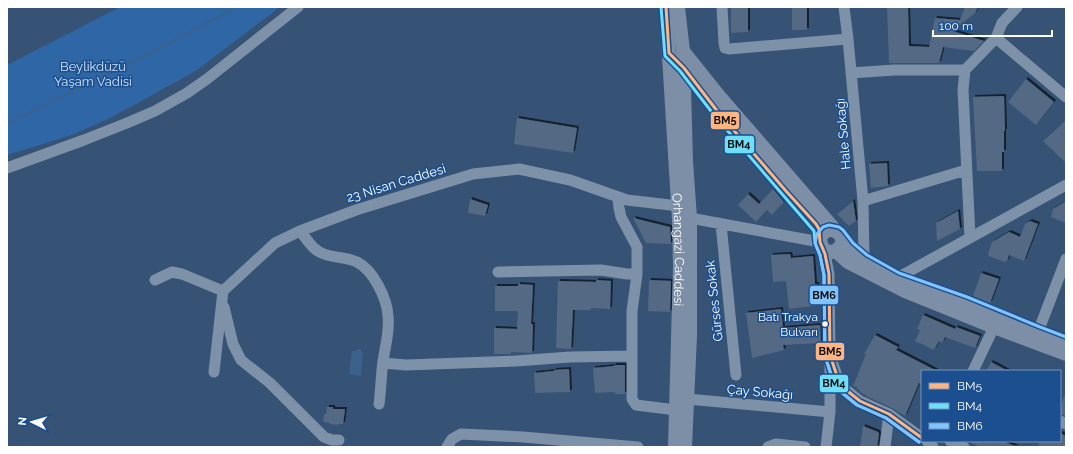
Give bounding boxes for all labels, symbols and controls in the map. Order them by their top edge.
scale bar [933,12,1052,38]
text: 100 m [939,19,973,33]
park label: Beylikdüzü Yaşam Vadisi [54,59,132,89]
street label: Hale Sokağı [832,98,854,170]
line badge: BM5 [710,111,740,130]
text: BM5 [713,114,737,127]
line badge: BM4 [724,135,755,154]
text: BM4 [727,138,751,151]
street label: 23 Nisan Caddesi [345,161,447,205]
street label: Orhangazi Caddesi [670,193,688,306]
street label: Gürses Sokak [702,260,726,342]
line badge: BM6 [809,285,839,305]
text: BM6 [812,289,836,302]
place label: Batı Trakya Bulvarı [758,310,818,339]
marker: Batı Trakya Bulvarı [820,319,830,329]
line badge: BM5 [815,342,845,361]
text: BM5 [818,345,842,358]
legend [921,370,1061,442]
line badge: BM4 [819,374,849,393]
text: BM4 [822,377,846,390]
text: BM5 [957,379,983,393]
street label: Çay Sokağı [726,382,794,402]
text: BM4 [957,399,983,413]
north arrow [12,402,52,442]
text: N [16,416,29,426]
text: BM6 [957,419,983,433]

